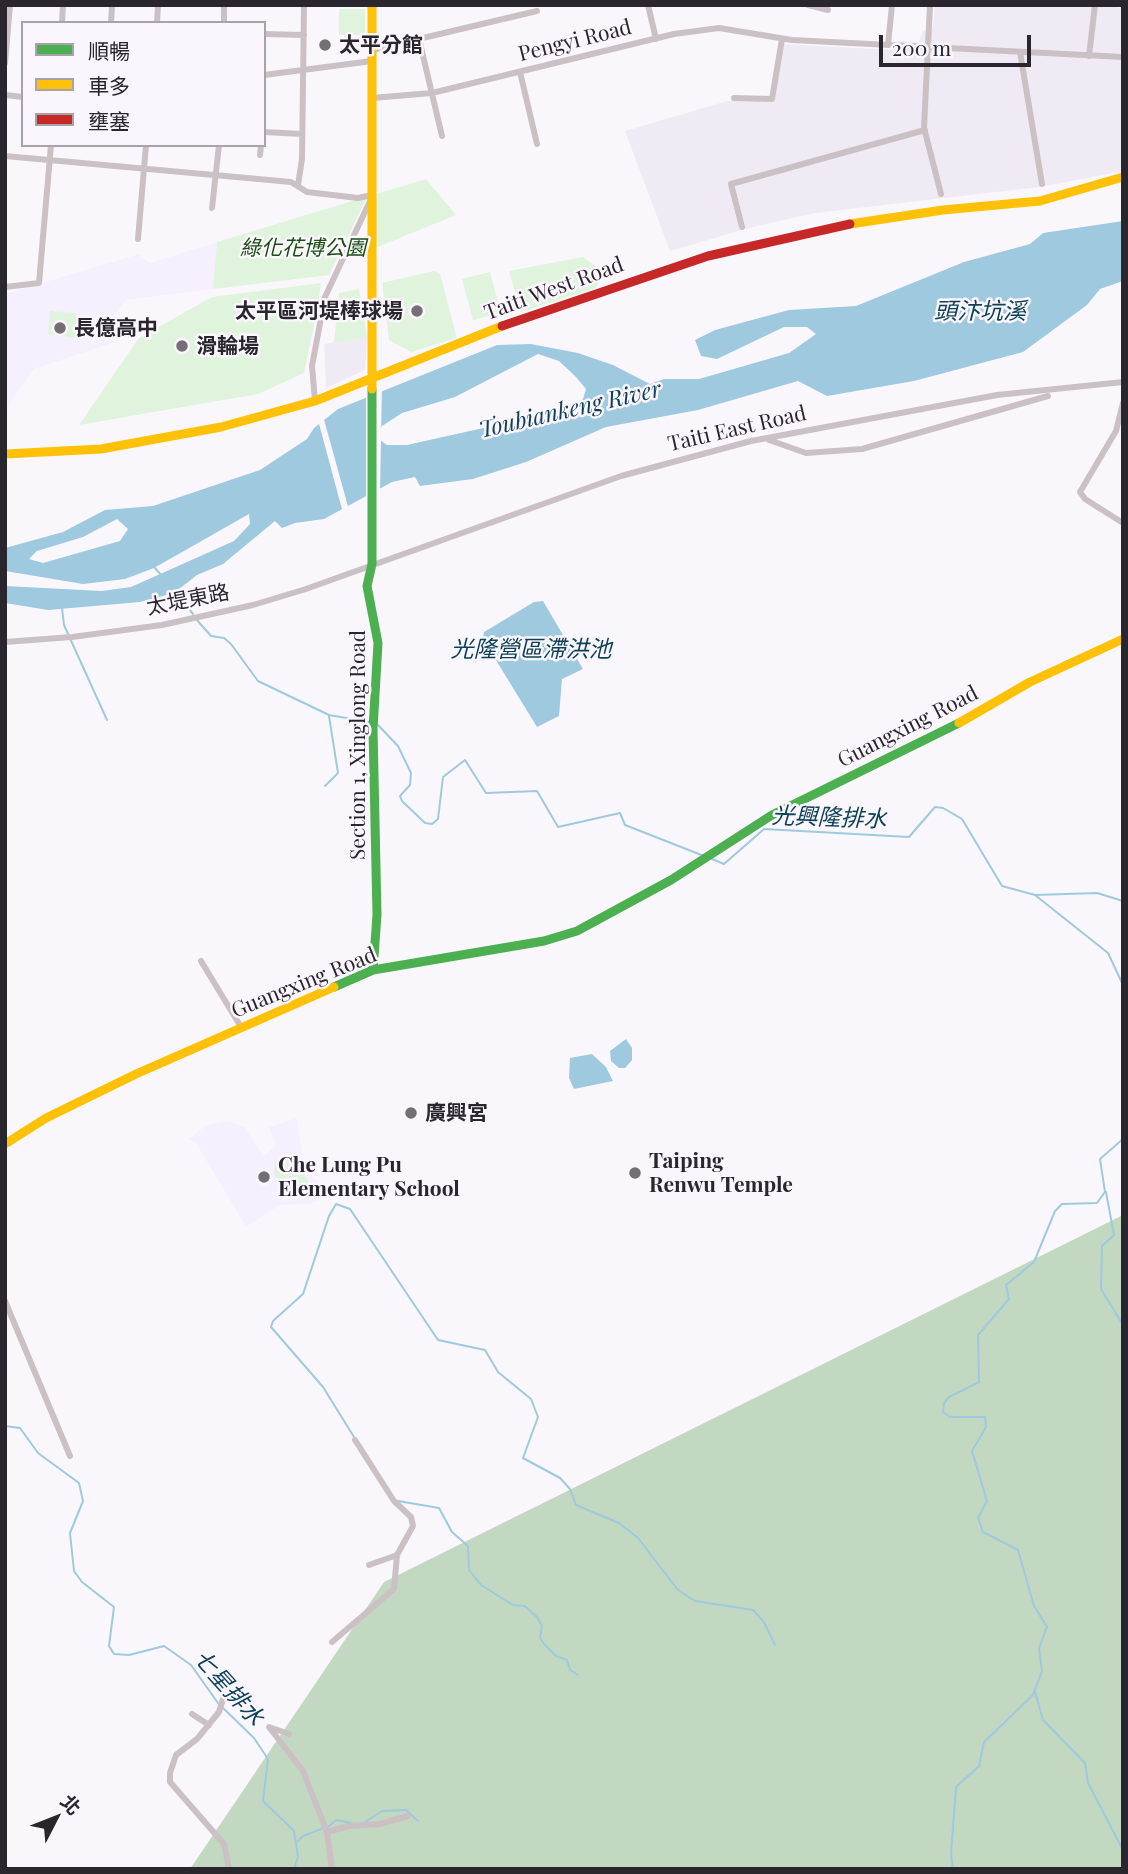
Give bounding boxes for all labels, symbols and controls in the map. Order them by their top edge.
street label: Pengyi Road [516,15,634,67]
legend [21,21,266,147]
scale bar [883,21,1035,65]
place label: 太平分館 [339,32,423,58]
text: 200 m [892,33,951,61]
text: 順暢 [88,36,130,64]
marker: 太平分館 [317,37,333,53]
text: 車多 [88,71,130,99]
text: 壅塞 [88,106,130,134]
park label: 綠化花博公園 [240,235,366,261]
street label: Taiti West Road [481,252,627,326]
place label: 太平區河堤棒球場 [235,298,403,324]
water label: 頭汴坑溪 [934,298,1026,326]
marker: 太平區河堤棒球場 [409,303,425,319]
place label: 長億高中 [74,315,158,341]
marker: 長億高中 [52,320,68,336]
place label: 滑輪場 [196,333,259,359]
marker: 滑輪場 [174,338,190,354]
water label: Toubiankeng River [476,376,664,444]
street label: Taiti East Road [665,401,809,457]
street label: 太堤東路 [144,580,232,620]
street label: Section 1, Xinglong Road [345,630,371,860]
water label: 光隆營區滯洪池 [451,636,611,664]
street label: Guangxing Road [834,681,982,773]
water label: 光興隆排水 [771,802,887,834]
street label: Guangxing Road [228,942,380,1024]
place label: 廣興宮 [425,1100,488,1126]
marker: 廣興宮 [403,1105,419,1121]
place label: Taiping Renwu Temple [649,1148,793,1198]
place label: Che Lung Pu Elementary School [278,1152,460,1202]
marker: Taiping Renwu Temple [627,1165,643,1181]
marker: Che Lung Pu Elementary School [256,1169,272,1185]
water label: 七星排水 [187,1645,269,1731]
north arrow [21,1783,91,1853]
text: 北 [56,1788,88,1820]

